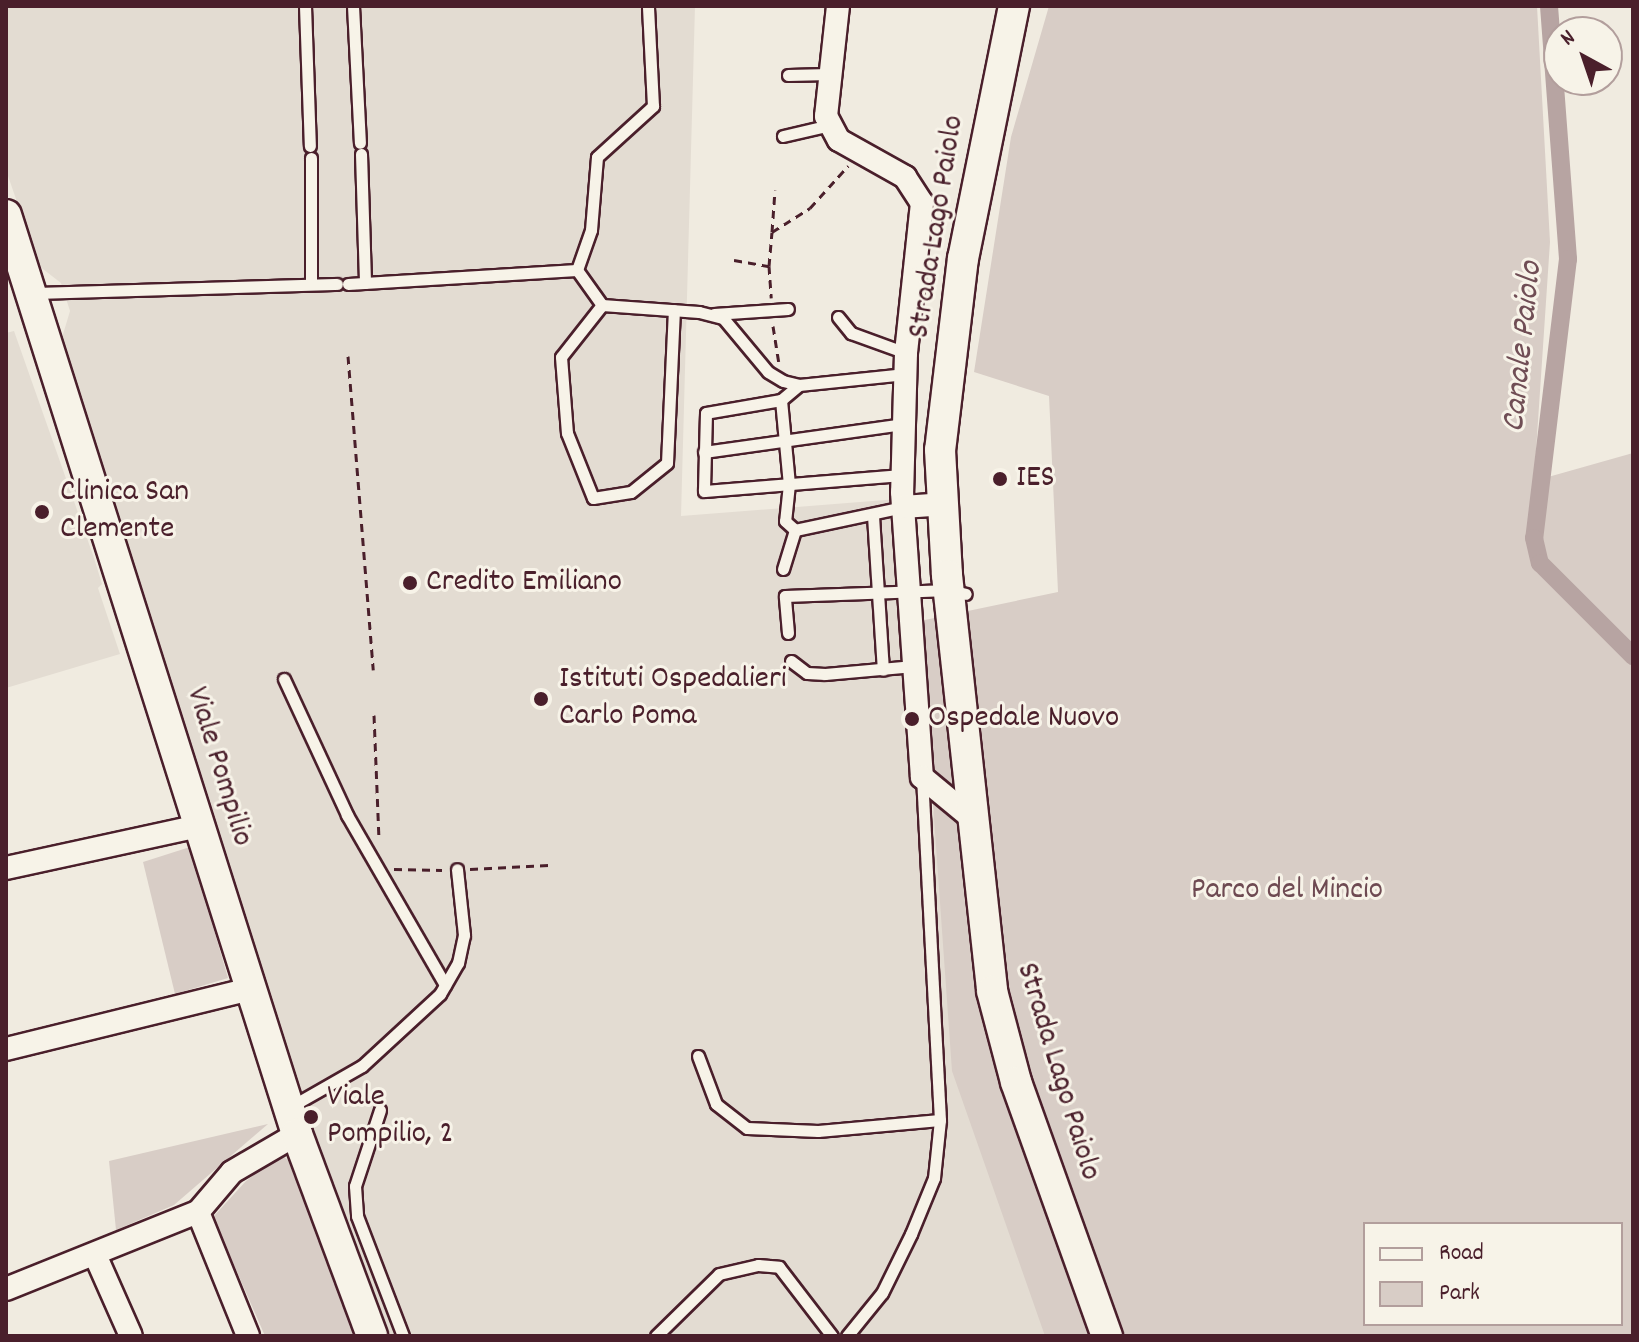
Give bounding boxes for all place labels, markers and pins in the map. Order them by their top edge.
place label: IES [1016,460,1055,498]
marker: IES [991,470,1009,488]
place label: Clinica San Clemente [60,475,189,550]
marker: Clinica San Clemente [31,501,53,523]
place label: Credito Emiliano [426,564,622,602]
marker: Credito Emiliano [401,574,419,592]
place label: Istituti Ospedalieri Carlo Poma [559,662,787,737]
marker: Istituti Ospedalieri Carlo Poma [530,688,552,710]
place label: Ospedale Nuovo [928,700,1119,738]
marker: Ospedale Nuovo [903,710,921,728]
place label: Viale Pompilio, 2 [327,1080,453,1155]
marker: Viale Pompilio, 2 [302,1108,320,1126]

